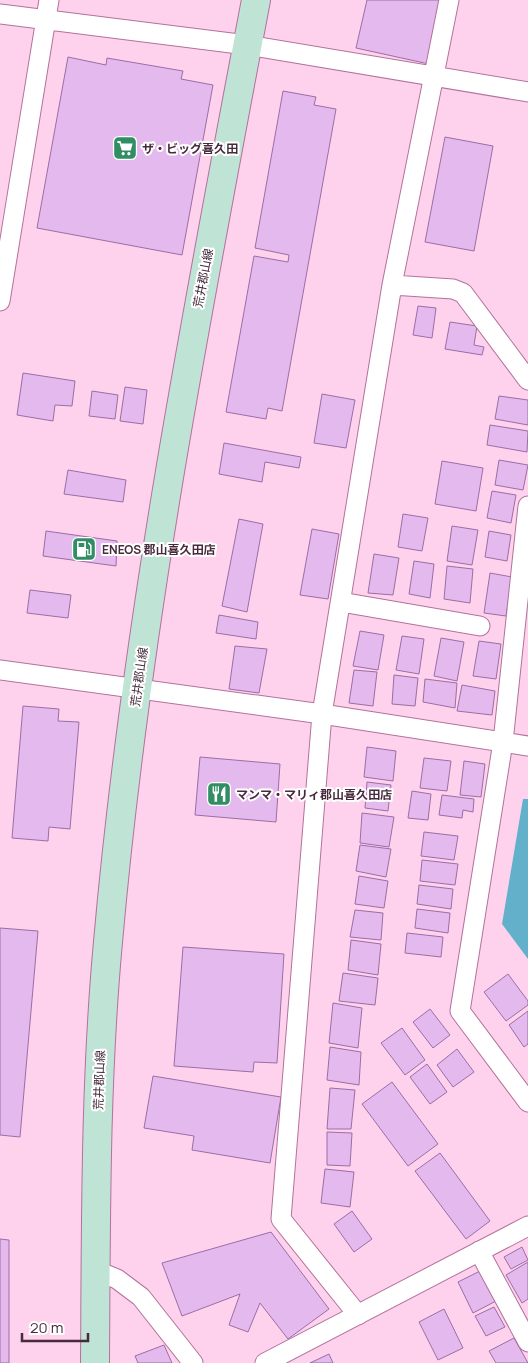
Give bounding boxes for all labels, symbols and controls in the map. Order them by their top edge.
supermarket icon: ザ・ビッグ喜久田 [112,135,138,161]
place label: ザ・ビッグ喜久田 [142,140,238,157]
street label: 荒井郡山線 [189,247,217,309]
fuel station icon: ENEOS 郡山喜久田店 [71,536,97,562]
place label: ENEOS 郡山喜久田店 [102,541,216,558]
street label: 荒井郡山線 [126,646,152,708]
restaurant icon: マンマ・マリィ郡山喜久田店 [206,781,232,807]
place label: マンマ・マリィ郡山喜久田店 [236,786,392,803]
street label: 荒井郡山線 [89,1050,109,1110]
scale bar [22,1310,89,1342]
text: 20 m [30,1317,63,1338]

